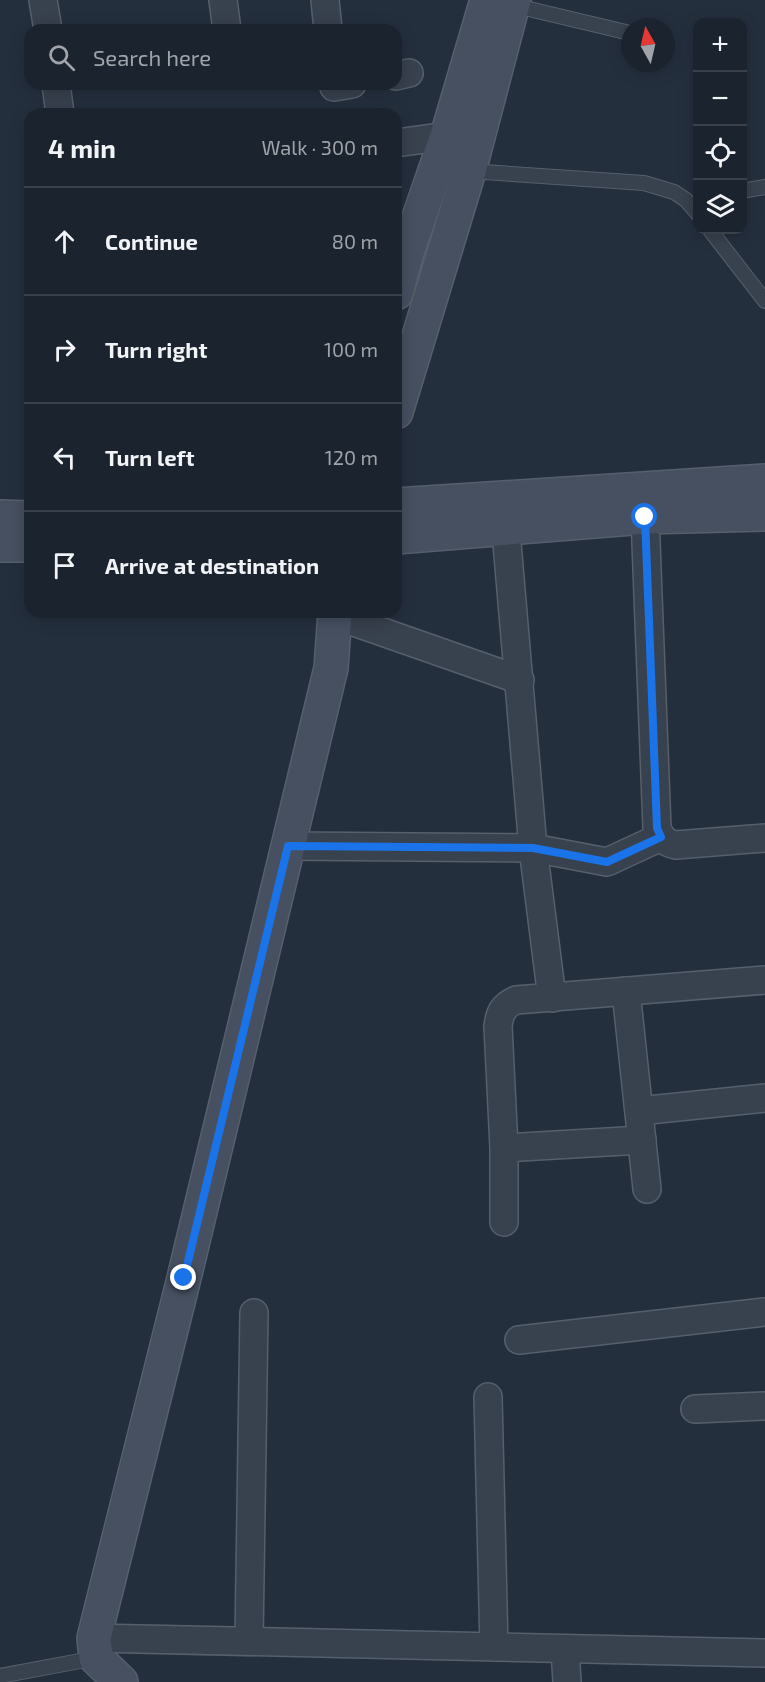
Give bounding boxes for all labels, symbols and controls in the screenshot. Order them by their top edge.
north arrow [621,18,675,72]
map controls [693,18,747,234]
button: + [693,18,747,72]
search box [24,24,402,90]
icon: search [45,41,78,74]
text: Search here [93,44,211,70]
button: − [693,72,747,126]
button: locate [693,126,747,180]
text: 4 min [48,132,116,163]
text: Walk · 300 m [262,135,378,159]
button: layers [693,180,747,234]
icon: ahead [48,225,81,258]
text: Continue [105,228,198,254]
text: 80 m [332,229,378,253]
icon: right [48,333,81,366]
text: Turn right [105,336,207,362]
text: 100 m [324,337,378,361]
icon: left [48,441,81,474]
text: Turn left [105,444,194,470]
text: 120 m [325,445,378,469]
route start [631,503,657,529]
icon: arrive [48,549,81,582]
text: Arrive at destination [105,552,319,578]
route end [170,1264,196,1290]

